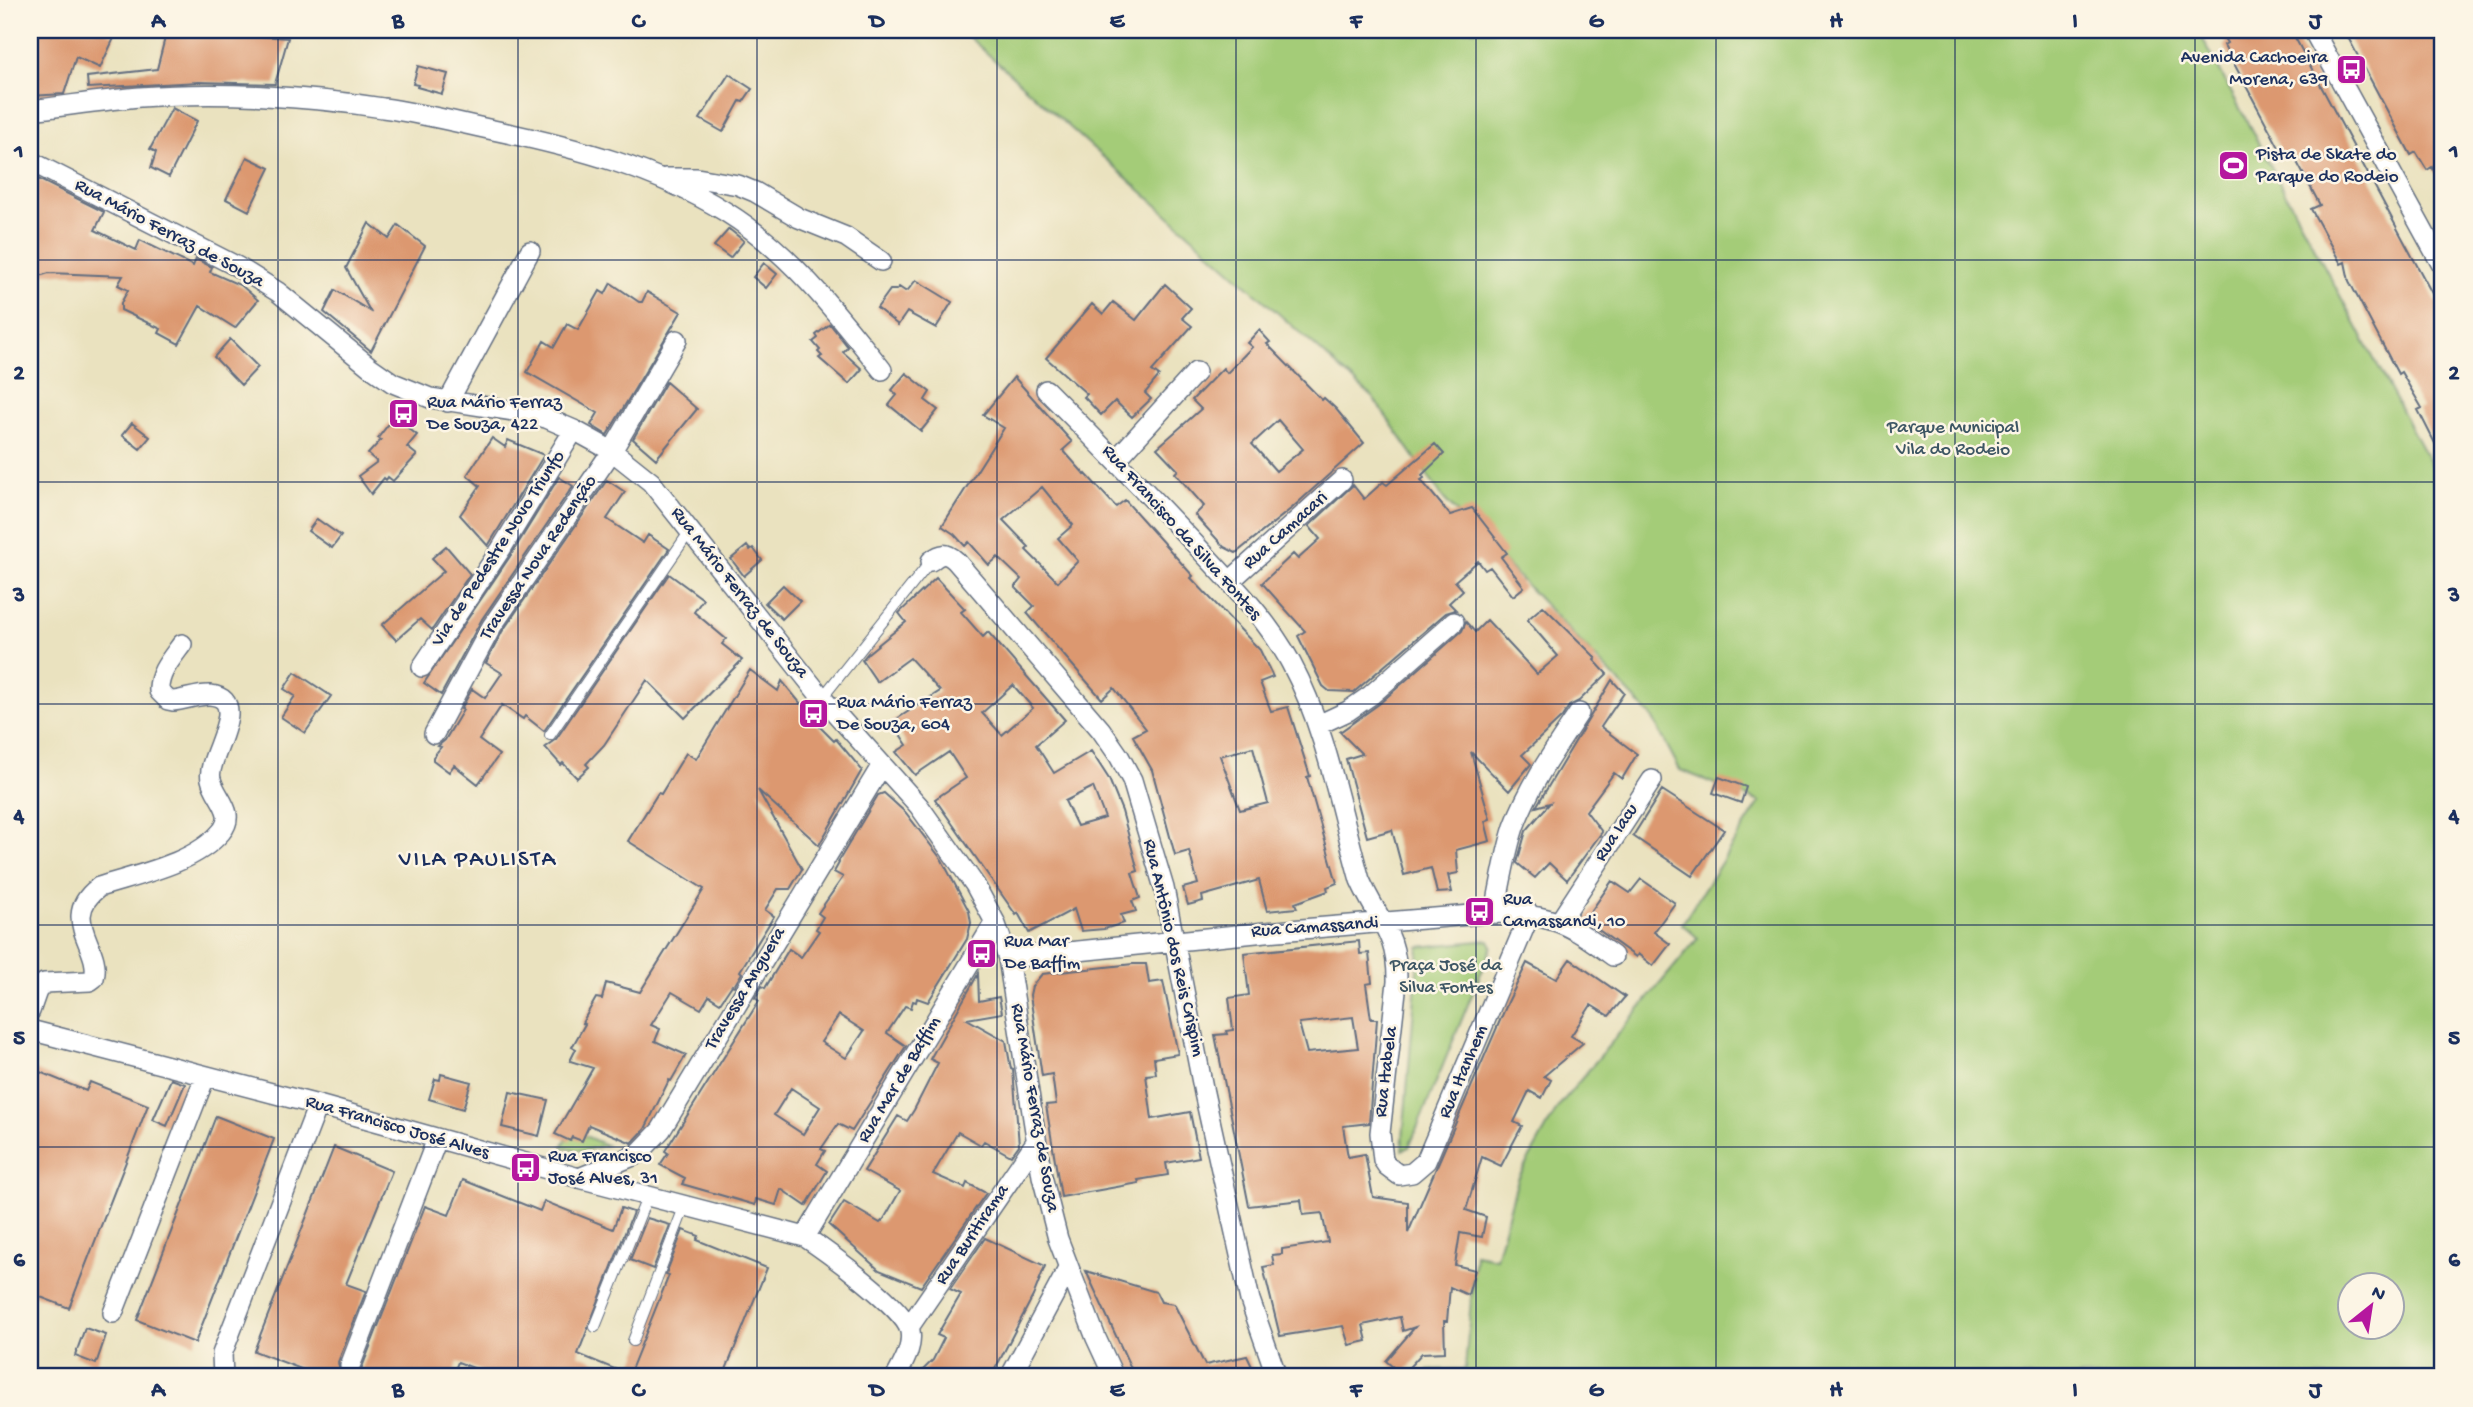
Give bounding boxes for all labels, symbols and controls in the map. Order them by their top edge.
text: A [150,9,166,36]
text: B [391,9,405,36]
text: C [632,9,647,36]
text: D [868,9,886,36]
text: E [1110,9,1126,36]
text: F [1349,9,1364,36]
text: G [1589,9,1605,36]
text: H [1829,9,1843,36]
text: I [2072,9,2078,36]
text: J [2308,9,2323,36]
place label: Avenida Cachoeira Morena, 639 [2181,47,2329,92]
bus stop icon: Avenida Cachoeira Morena, 639 [2334,52,2368,86]
text: 1 [13,139,24,166]
text: 1 [2448,139,2459,166]
place label: Pista de Skate do Parque do Rodeio [2255,144,2399,189]
sports icon: Pista de Skate do Parque do Rodeio [2216,149,2250,183]
street label: Rua Mário Ferraz de Souza [70,174,269,294]
text: 2 [13,361,25,388]
text: 2 [2448,361,2460,388]
place label: Rua Mário Ferraz De Souza, 422 [425,392,562,437]
bus stop icon: Rua Mário Ferraz De Souza, 422 [387,397,421,431]
park label: Parque Municipal Vila do Rodeio [1886,417,2019,462]
street label: Rua Francisco da Silva Fontes [1096,440,1267,626]
street label: Via de Pedestre Novo Triunfo [426,447,571,652]
street label: Travessa Nova Redenção [475,471,603,646]
street label: Rua Camacari [1239,487,1333,575]
street label: Rua Mário Ferraz de Souza [665,503,814,684]
text: 3 [12,583,25,610]
text: 3 [2447,583,2460,610]
place label: Rua Mário Ferraz De Souza, 604 [835,692,972,737]
bus stop icon: Rua Mário Ferraz De Souza, 604 [797,697,831,731]
street label: Rua Iacu [1590,800,1644,866]
text: 4 [13,804,25,831]
text: 4 [2448,804,2460,831]
street label: Rua Antônio dos Reis Crispim [1137,837,1209,1059]
district label: VILA PAULISTA [398,847,557,874]
place label: Rua Camassandi, 10 [1503,889,1626,934]
bus stop icon: Rua Camassandi, 10 [1463,894,1497,928]
street label: Rua Camassandi [1251,912,1379,944]
street label: Travessa Anguera [700,922,792,1055]
place label: Rua Mar De Baffim [1002,931,1081,976]
bus stop icon: Rua Mar De Baffim [964,936,998,970]
park label: Praça José da Silva Fontes [1389,955,1504,1000]
street label: Rua Mário Ferraz de Souza [1004,1002,1064,1215]
street label: Rua Mar de Baffim [853,1012,947,1148]
street label: Rua Itanhem [1434,1021,1494,1122]
street label: Rua Itabela [1370,1024,1404,1119]
text: 5 [13,1026,25,1053]
text: 5 [2448,1026,2460,1053]
street label: Rua Francisco José Alves [302,1091,493,1166]
place label: Rua Francisco José Alves, 31 [548,1146,658,1191]
bus stop icon: Rua Francisco José Alves, 31 [508,1151,542,1185]
street label: Rua Buritirama [931,1179,1016,1290]
text: 6 [13,1248,26,1275]
text: 6 [2448,1248,2461,1275]
north arrow [2336,1270,2406,1340]
text: N [2367,1281,2389,1307]
text: A [150,1378,166,1405]
text: B [391,1378,405,1405]
text: C [632,1378,647,1405]
text: D [868,1378,886,1405]
text: E [1110,1378,1126,1405]
text: F [1349,1378,1364,1405]
text: G [1589,1378,1605,1405]
text: H [1829,1378,1843,1405]
text: I [2072,1378,2078,1405]
text: J [2308,1378,2323,1405]

